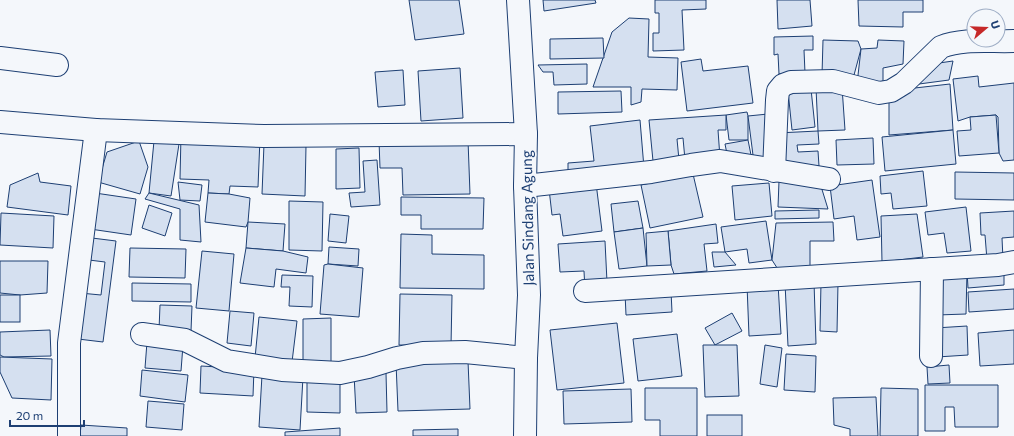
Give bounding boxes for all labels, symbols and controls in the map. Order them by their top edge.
north arrow [966,8,1006,48]
text: U [988,19,1003,30]
street label: Jalan Sindang Agung [517,150,537,286]
scale bar [10,402,84,428]
text: 20 m [16,408,43,422]

